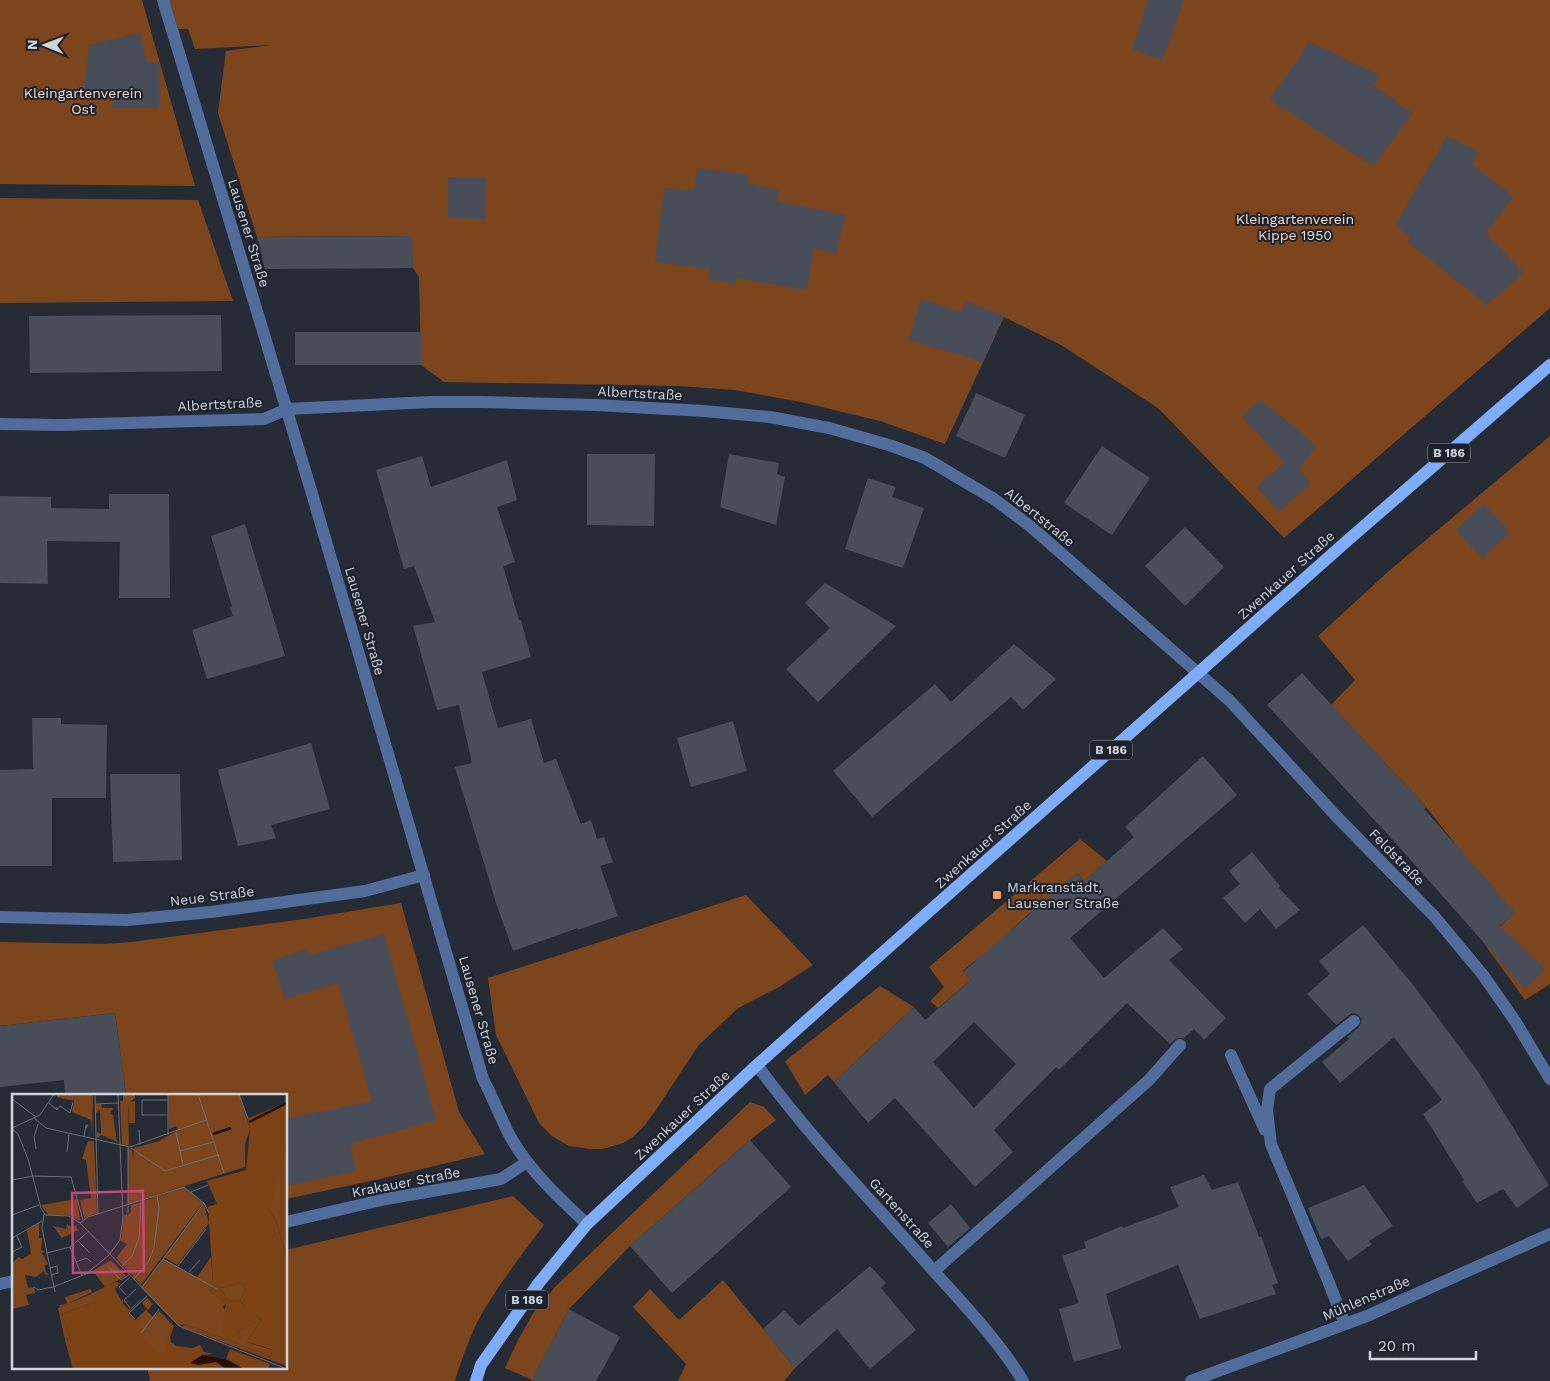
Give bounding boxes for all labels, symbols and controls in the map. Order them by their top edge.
north arrow [20,20,70,70]
text: N [24,39,40,50]
park label: Kleingartenverein Ost [24,85,142,117]
street label: Lausener Straße [225,177,273,289]
park label: Kleingartenverein Kippe 1950 [1236,211,1354,243]
street label: Albertstraße [597,383,683,403]
street label: Albertstraße [177,394,263,414]
road number: B 186 [1428,443,1470,462]
street label: Albertstraße [1002,484,1078,550]
street label: Zwenkauer Straße [1234,527,1338,623]
street label: Lausener Straße [342,565,388,677]
road number: B 186 [1090,740,1132,760]
street label: Zwenkauer Straße [931,796,1035,892]
street label: Feldstraße [1366,825,1428,889]
place label: Markranstädt, Lausener Straße [1007,879,1119,911]
street label: Neue Straße [169,883,255,909]
marker: Markranstädt, Lausener Straße [991,889,1003,901]
street label: Lausener Straße [456,954,502,1066]
street label: Zwenkauer Straße [631,1067,733,1163]
inset map [12,1094,288,1368]
street label: Krakauer Straße [350,1164,462,1200]
street label: Gartenstraße [866,1174,938,1252]
street label: Mühlenstraße [1320,1272,1412,1324]
road number: B 186 [506,1290,548,1310]
scale bar [1370,1328,1476,1360]
text: 20 m [1378,1337,1416,1355]

